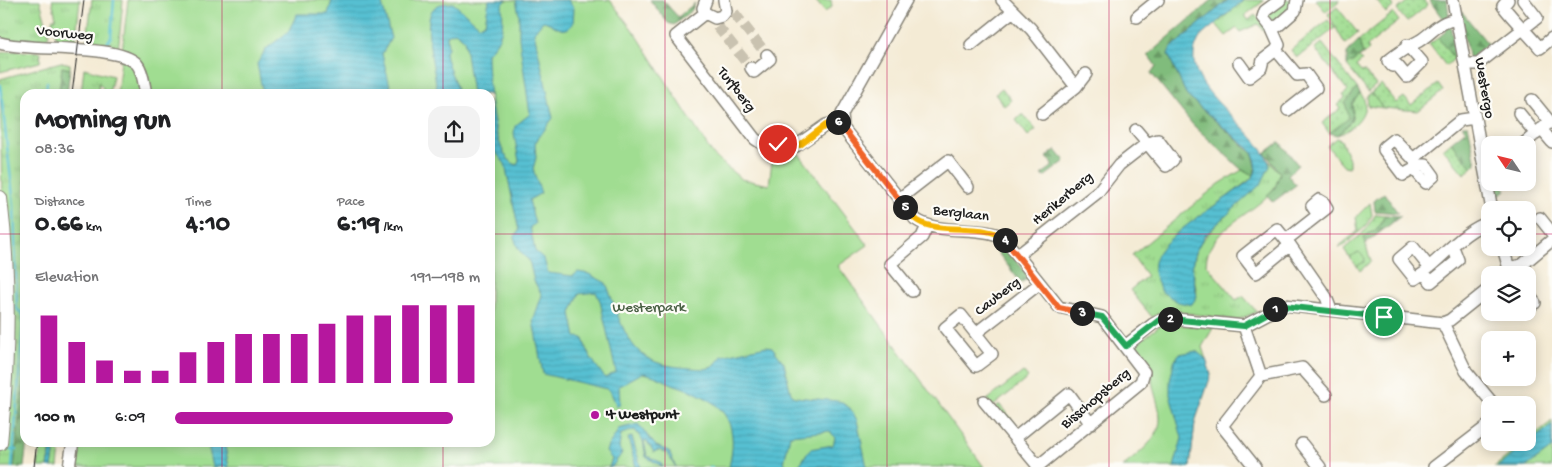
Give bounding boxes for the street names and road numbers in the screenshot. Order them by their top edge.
street label: Voorweg [35,22,94,46]
street label: Westergo [1470,56,1498,120]
street label: Turfberg [712,63,759,116]
street label: Herikerberg [1029,168,1097,230]
street label: Berglaan [931,202,990,226]
street label: Cauberg [972,274,1024,320]
street label: Bisschopsberg [1057,365,1134,434]

